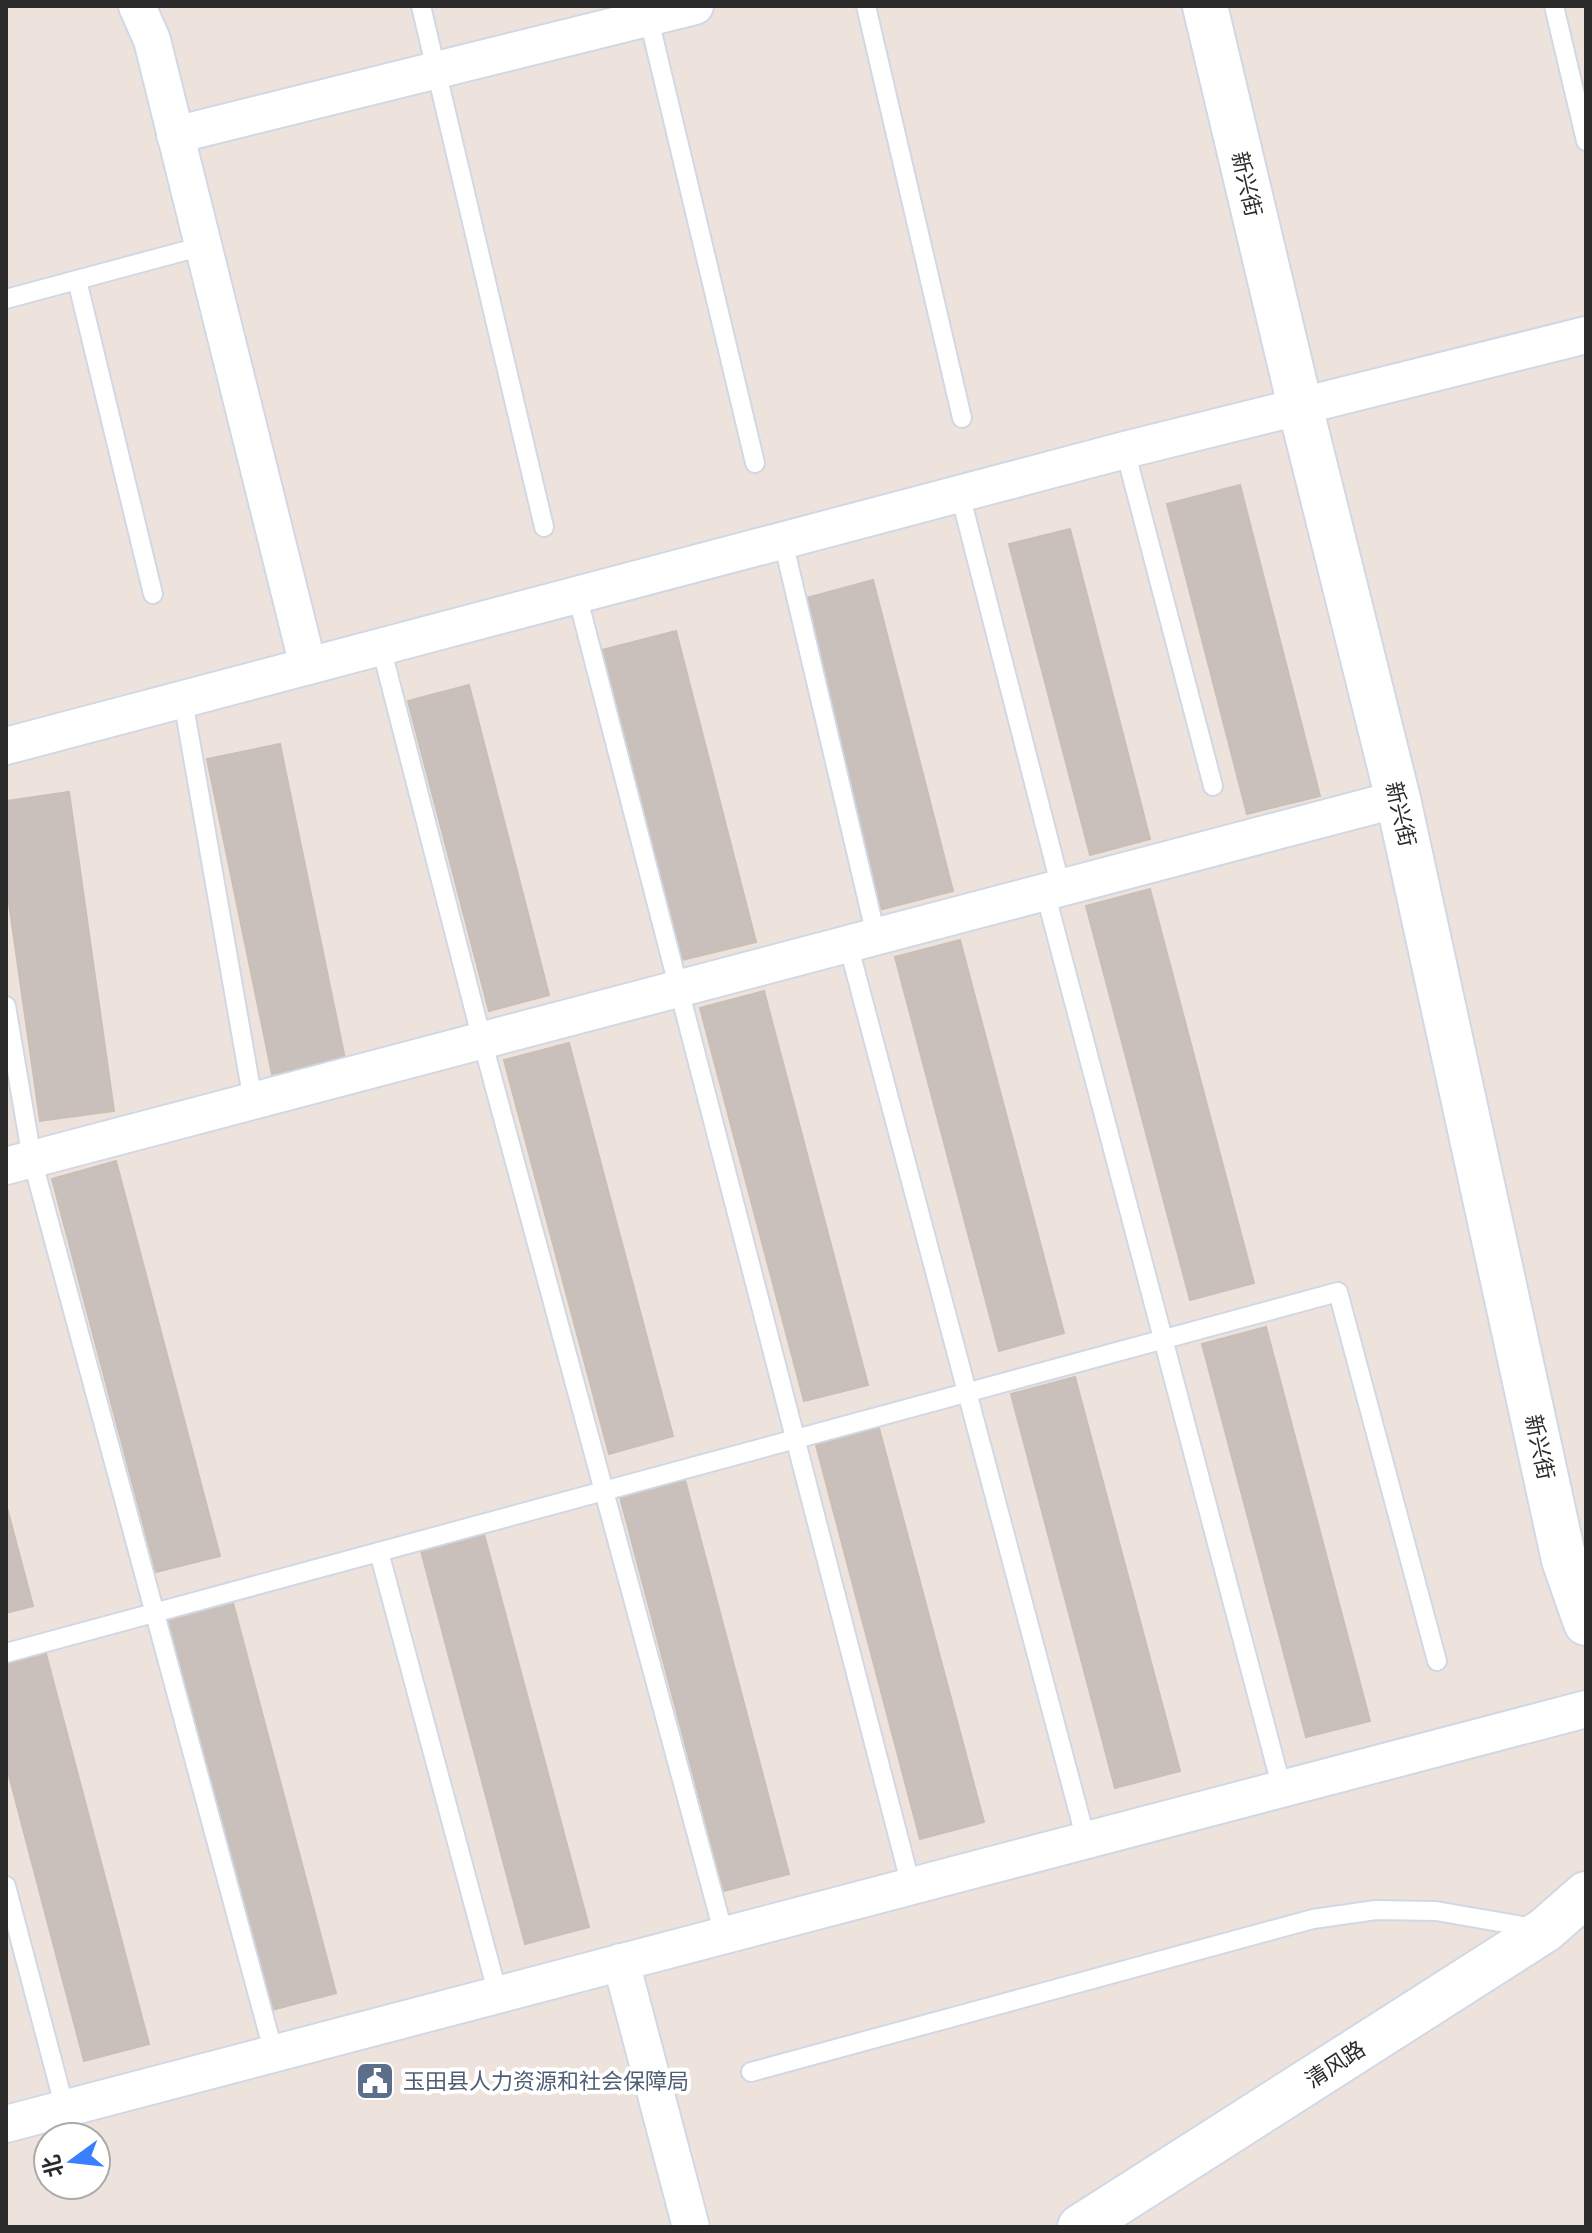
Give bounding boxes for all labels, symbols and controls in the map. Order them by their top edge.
street label: 新兴街 [1227,149,1266,219]
street label: 新兴街 [1381,779,1420,849]
street label: 新兴街 [1520,1412,1559,1482]
street label: 清风路 [1301,2036,1370,2093]
public building icon: 玉田县人力资源和社会保障局 [354,2060,396,2102]
place label: 玉田县人力资源和社会保障局 [403,2069,689,2094]
north arrow [32,2121,112,2201]
text: 北 [38,2152,68,2180]

